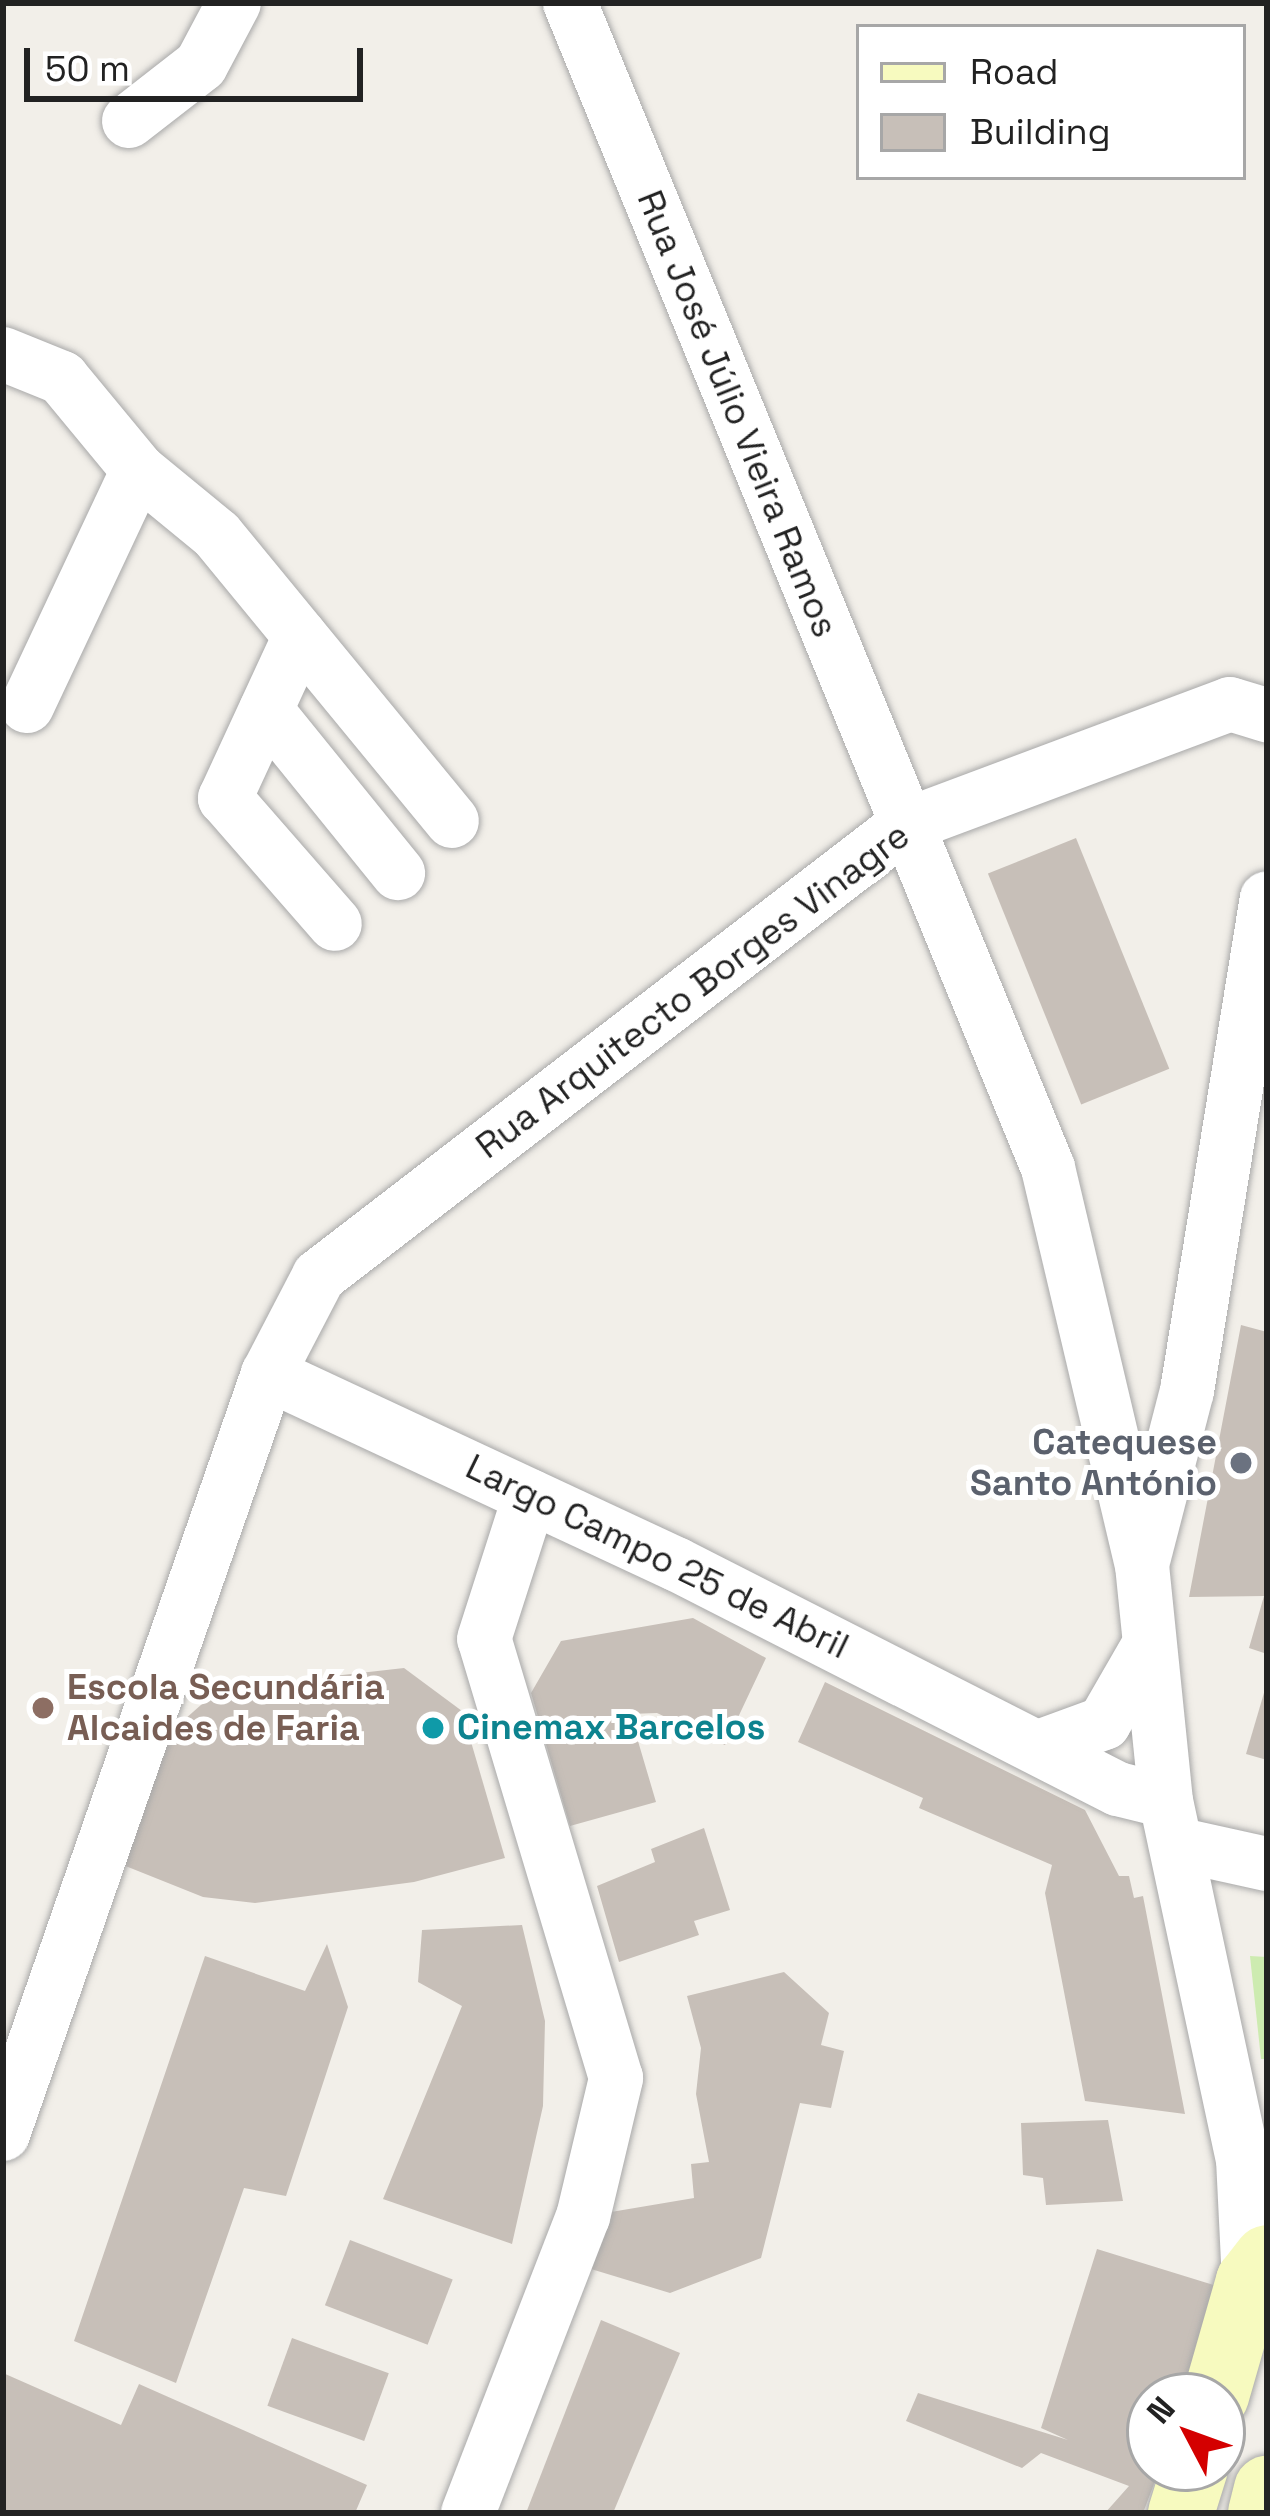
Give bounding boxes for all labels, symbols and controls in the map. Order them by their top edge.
scale bar [30,24,369,98]
legend [856,24,1246,180]
text: 50 m [45,46,130,92]
text: Road [970,49,1058,95]
text: Building [970,109,1111,155]
street label: Rua José Júlio Vieira Ramos [627,184,847,644]
street label: Rua Arquitecto Borges Vinagre [468,814,918,1168]
place label: Catequese Santo António [970,1420,1217,1505]
street label: Largo Campo 25 de Abril [458,1445,856,1669]
marker: Catequese Santo António [1228,1450,1254,1476]
place label: Escola Secundária Alcaides de Faria [67,1665,385,1750]
marker: Escola Secundária Alcaides de Faria [30,1695,56,1721]
place label: Cinemax Barcelos [457,1706,765,1750]
marker: Cinemax Barcelos [420,1715,446,1741]
north arrow [1126,2372,1246,2492]
text: N [1138,2388,1184,2432]

